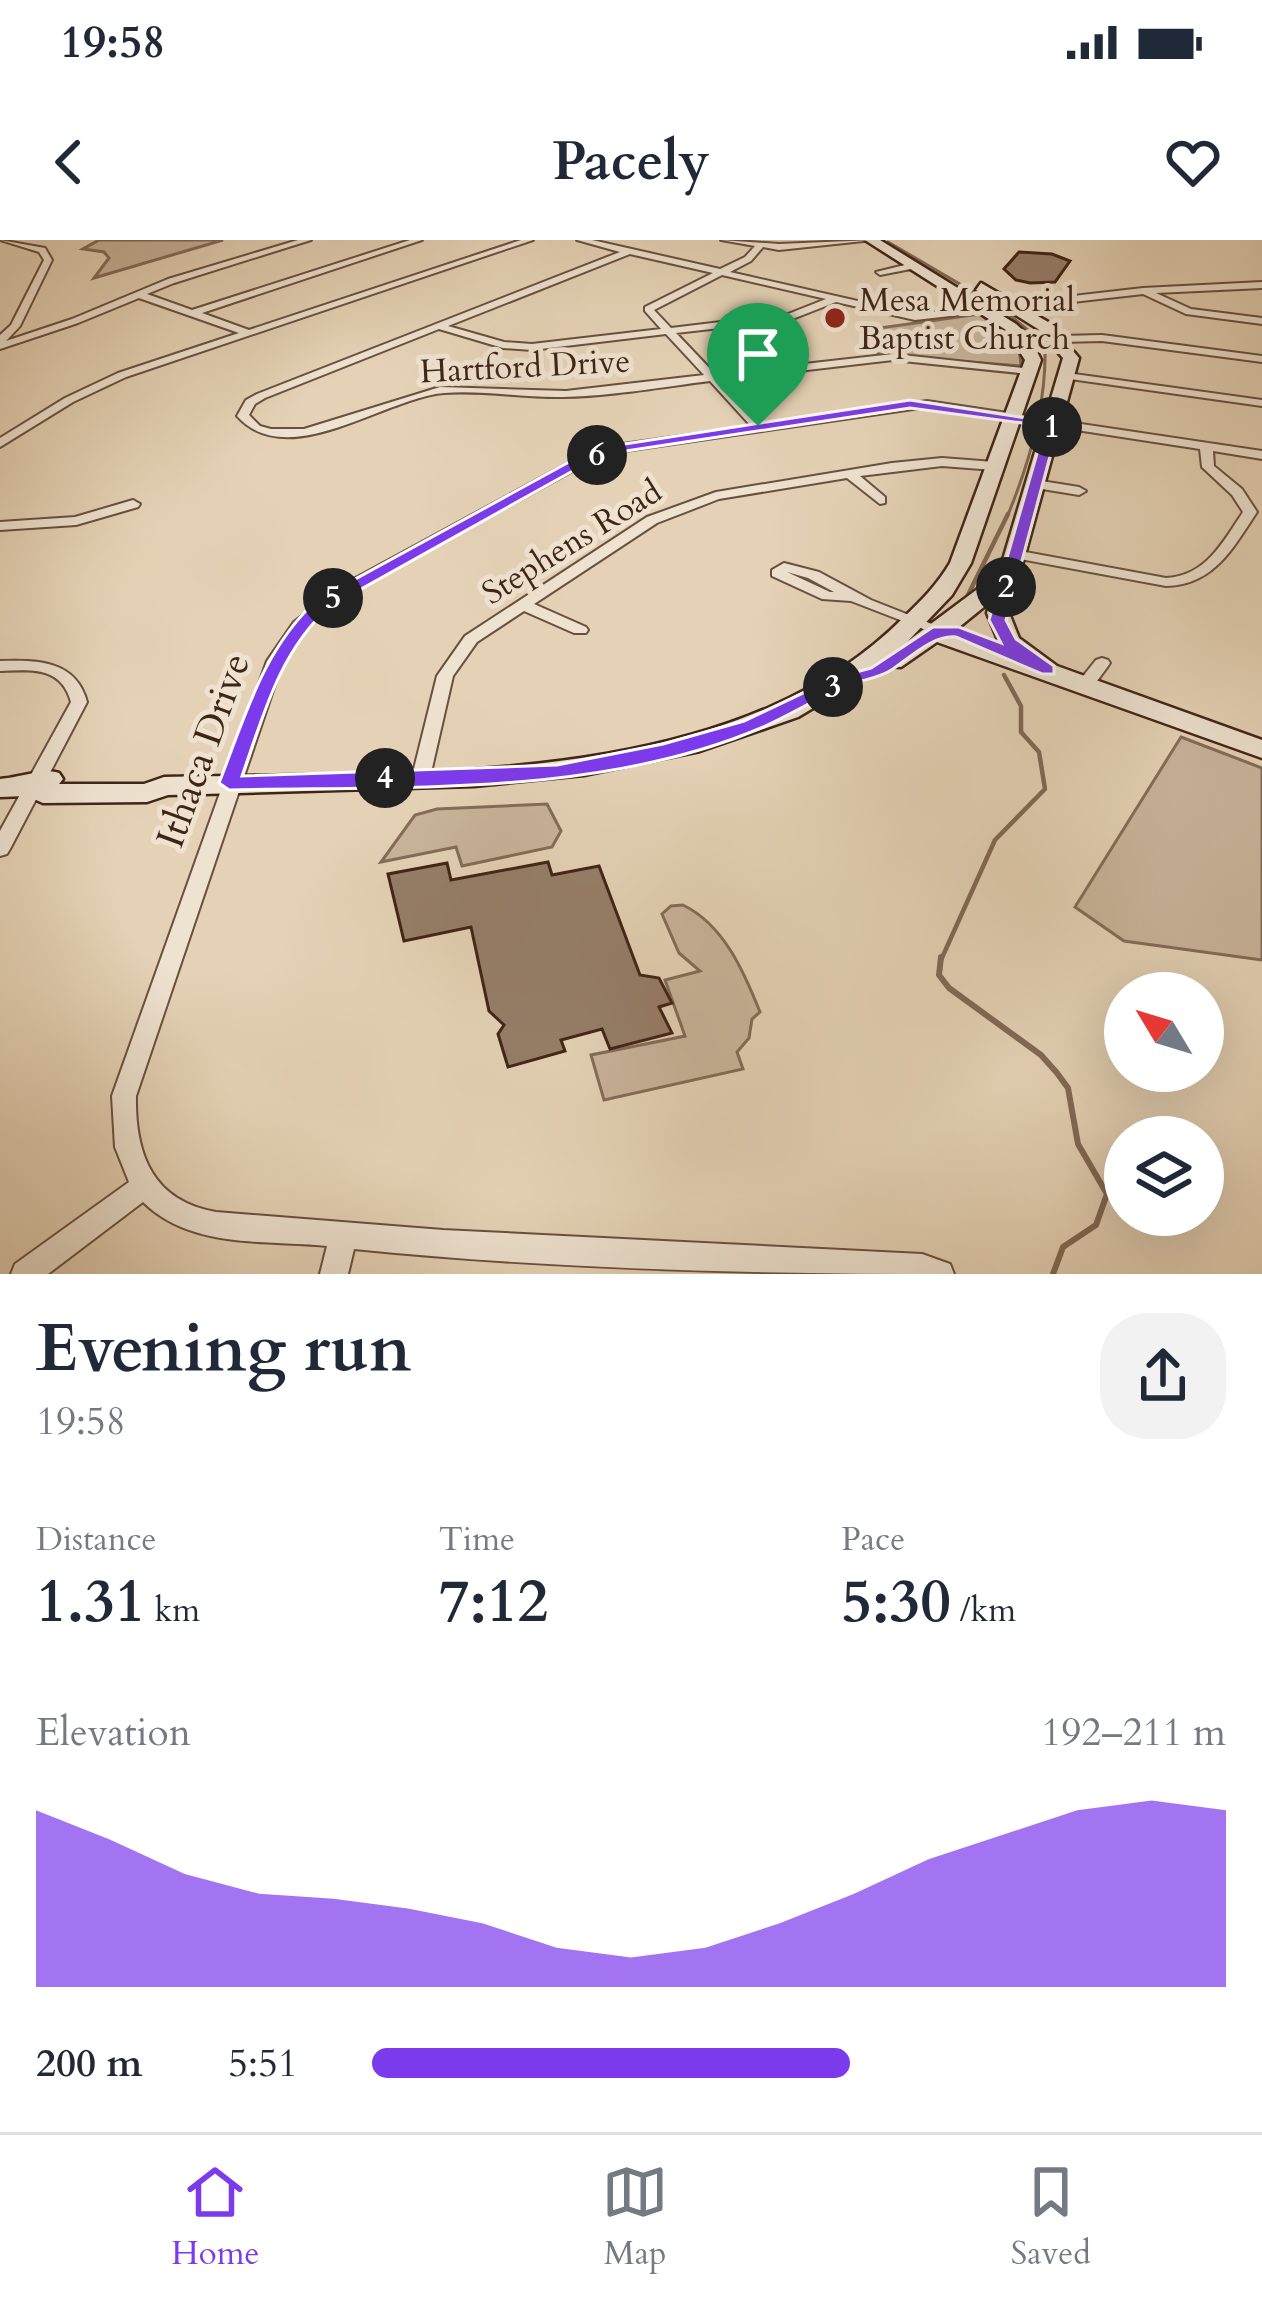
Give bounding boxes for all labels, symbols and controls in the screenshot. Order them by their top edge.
text: 19:58 [60,12,165,73]
text: Pacely [552,126,710,199]
icon: back [36,129,102,195]
icon: heart [1160,129,1226,195]
place label: Mesa Memorial Baptist Church [859,278,1075,361]
pin [707,303,809,426]
marker: Mesa Memorial Baptist Church [822,305,848,331]
icon: arrive [725,321,791,387]
street label: Hartford Drive [419,339,631,394]
pin: 1 [1022,397,1082,457]
text: 1 [1044,404,1060,449]
pin: 6 [567,425,627,485]
text: 6 [589,432,605,477]
street label: Stephens Road [473,469,670,615]
pin: 2 [976,557,1036,617]
text: 2 [998,564,1014,609]
pin: 5 [303,568,363,628]
text: 5 [325,575,341,620]
street label: Ithaca Drive [144,646,263,855]
pin: 3 [803,657,863,717]
text: 3 [825,664,841,709]
pin: 4 [355,748,415,808]
text: 4 [377,755,393,800]
north arrow [1104,972,1224,1092]
map controls [1104,972,1224,1236]
button: layers [1104,1116,1224,1236]
text: Evening run [36,1305,411,1394]
button: share [1100,1313,1226,1439]
text: 19:58 [36,1395,126,1448]
text: Distance [36,1517,157,1562]
text: Time [439,1517,515,1562]
text: Pace [841,1517,905,1562]
text: 1.31 [36,1562,146,1643]
text: 7:12 [439,1562,548,1643]
text: 5:30 [841,1562,951,1643]
text: km [146,1588,200,1633]
text: /km [951,1588,1016,1633]
text: Elevation [36,1706,191,1759]
text: 192–211 m [1041,1706,1226,1759]
text: 200 m [36,2037,142,2090]
text: 5:51 [228,2037,298,2090]
tab: Home [171,2159,260,2276]
tab: Map [602,2159,668,2276]
tab: Saved [1011,2159,1091,2276]

